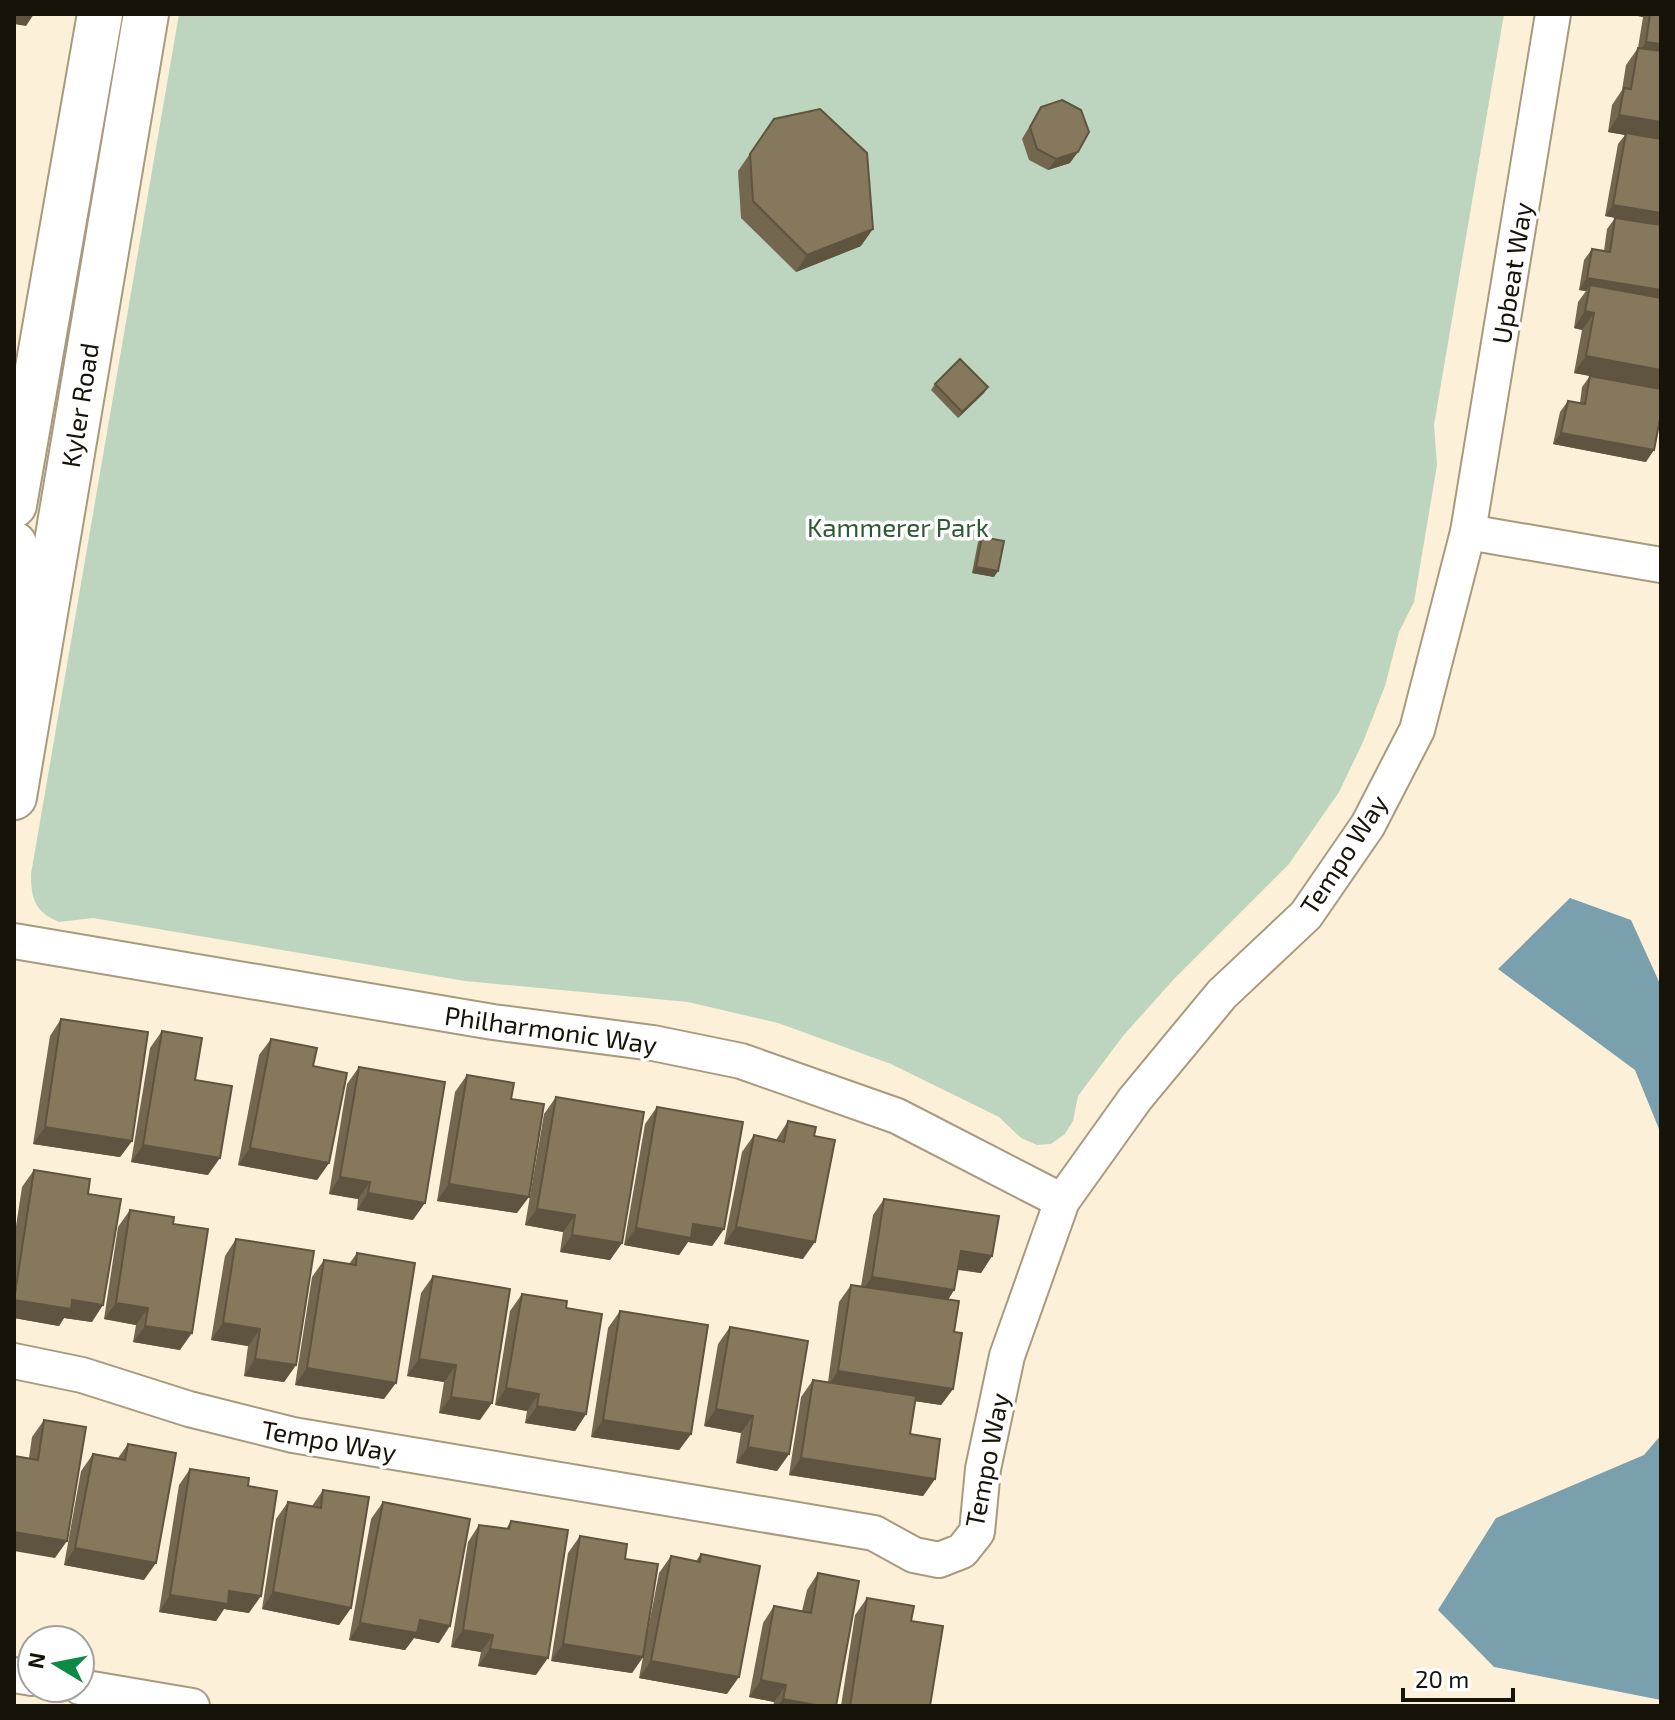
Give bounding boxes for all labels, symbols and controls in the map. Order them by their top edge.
street label: Upbeat Way [1484,200,1538,346]
street label: Kyler Road [54,341,104,469]
park label: Kammerer Park [807,511,989,542]
street label: Tempo Way [1293,788,1393,920]
street label: Philharmonic Way [443,999,659,1059]
street label: Tempo Way [958,1390,1014,1530]
street label: Tempo Way [259,1413,399,1467]
north arrow [16,1624,96,1704]
text: N [21,1650,50,1670]
scale bar [1403,1652,1513,1702]
text: 20 m [1415,1664,1469,1693]

